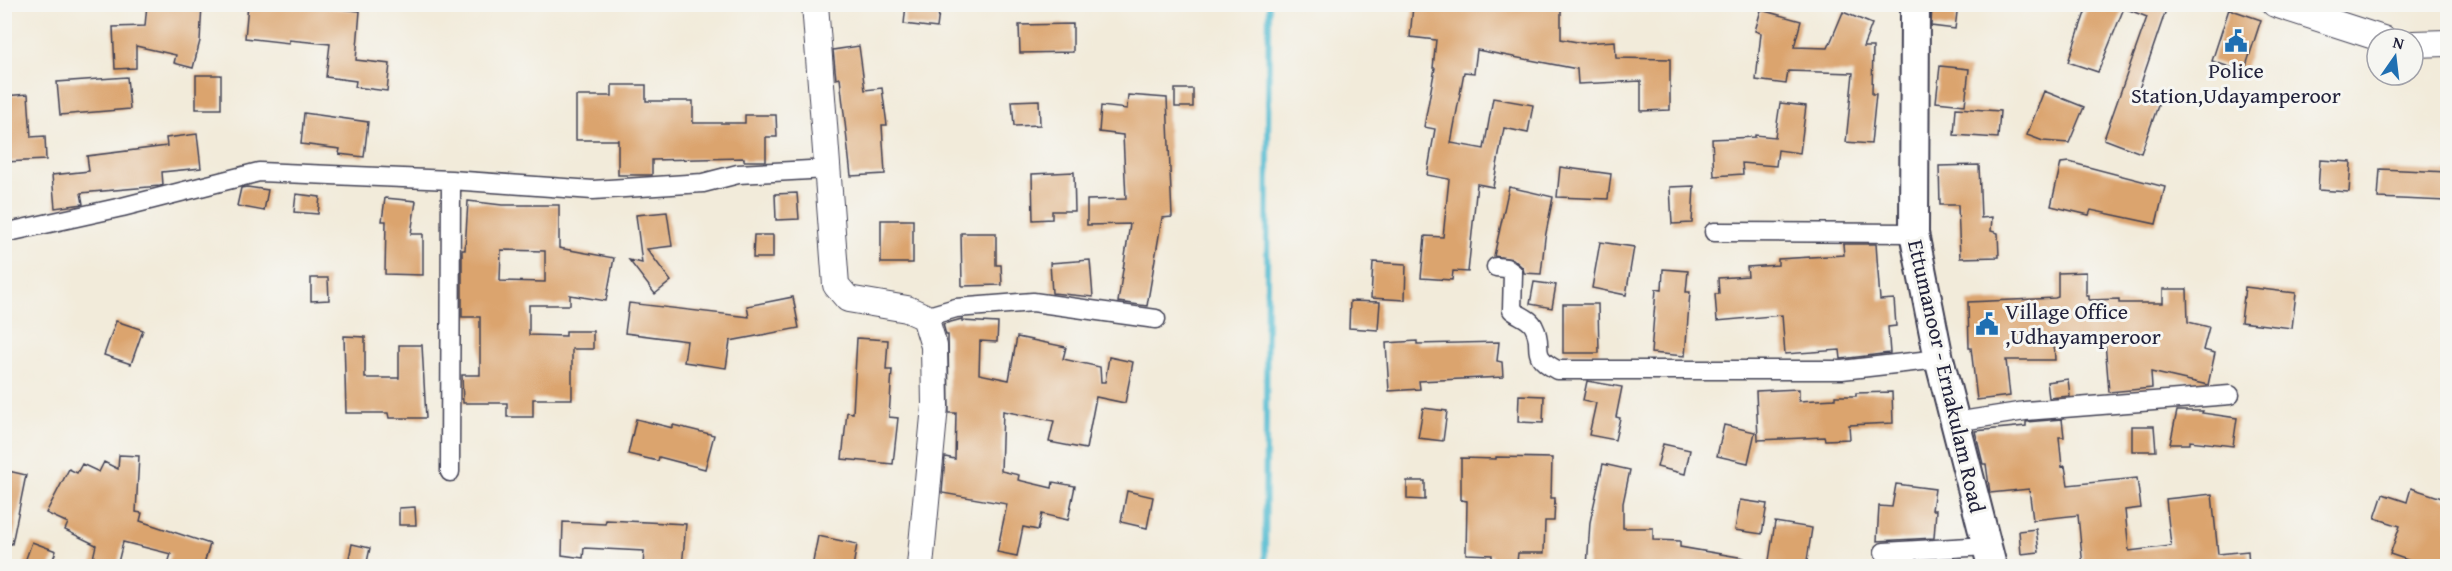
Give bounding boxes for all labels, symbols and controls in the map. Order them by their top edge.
north arrow [2365,27,2425,87]
public building icon: Police Station,Udayamperoor [2223,28,2249,54]
text: N [2391,30,2407,55]
place label: Police Station,Udayamperoor [2131,54,2341,111]
street label: Ettumanoor - Ernakulam Road [1900,236,1994,516]
place label: Village Office ,Udhayamperoor [2005,295,2161,352]
public building icon: Village Office ,Udhayamperoor [1974,311,2000,337]

